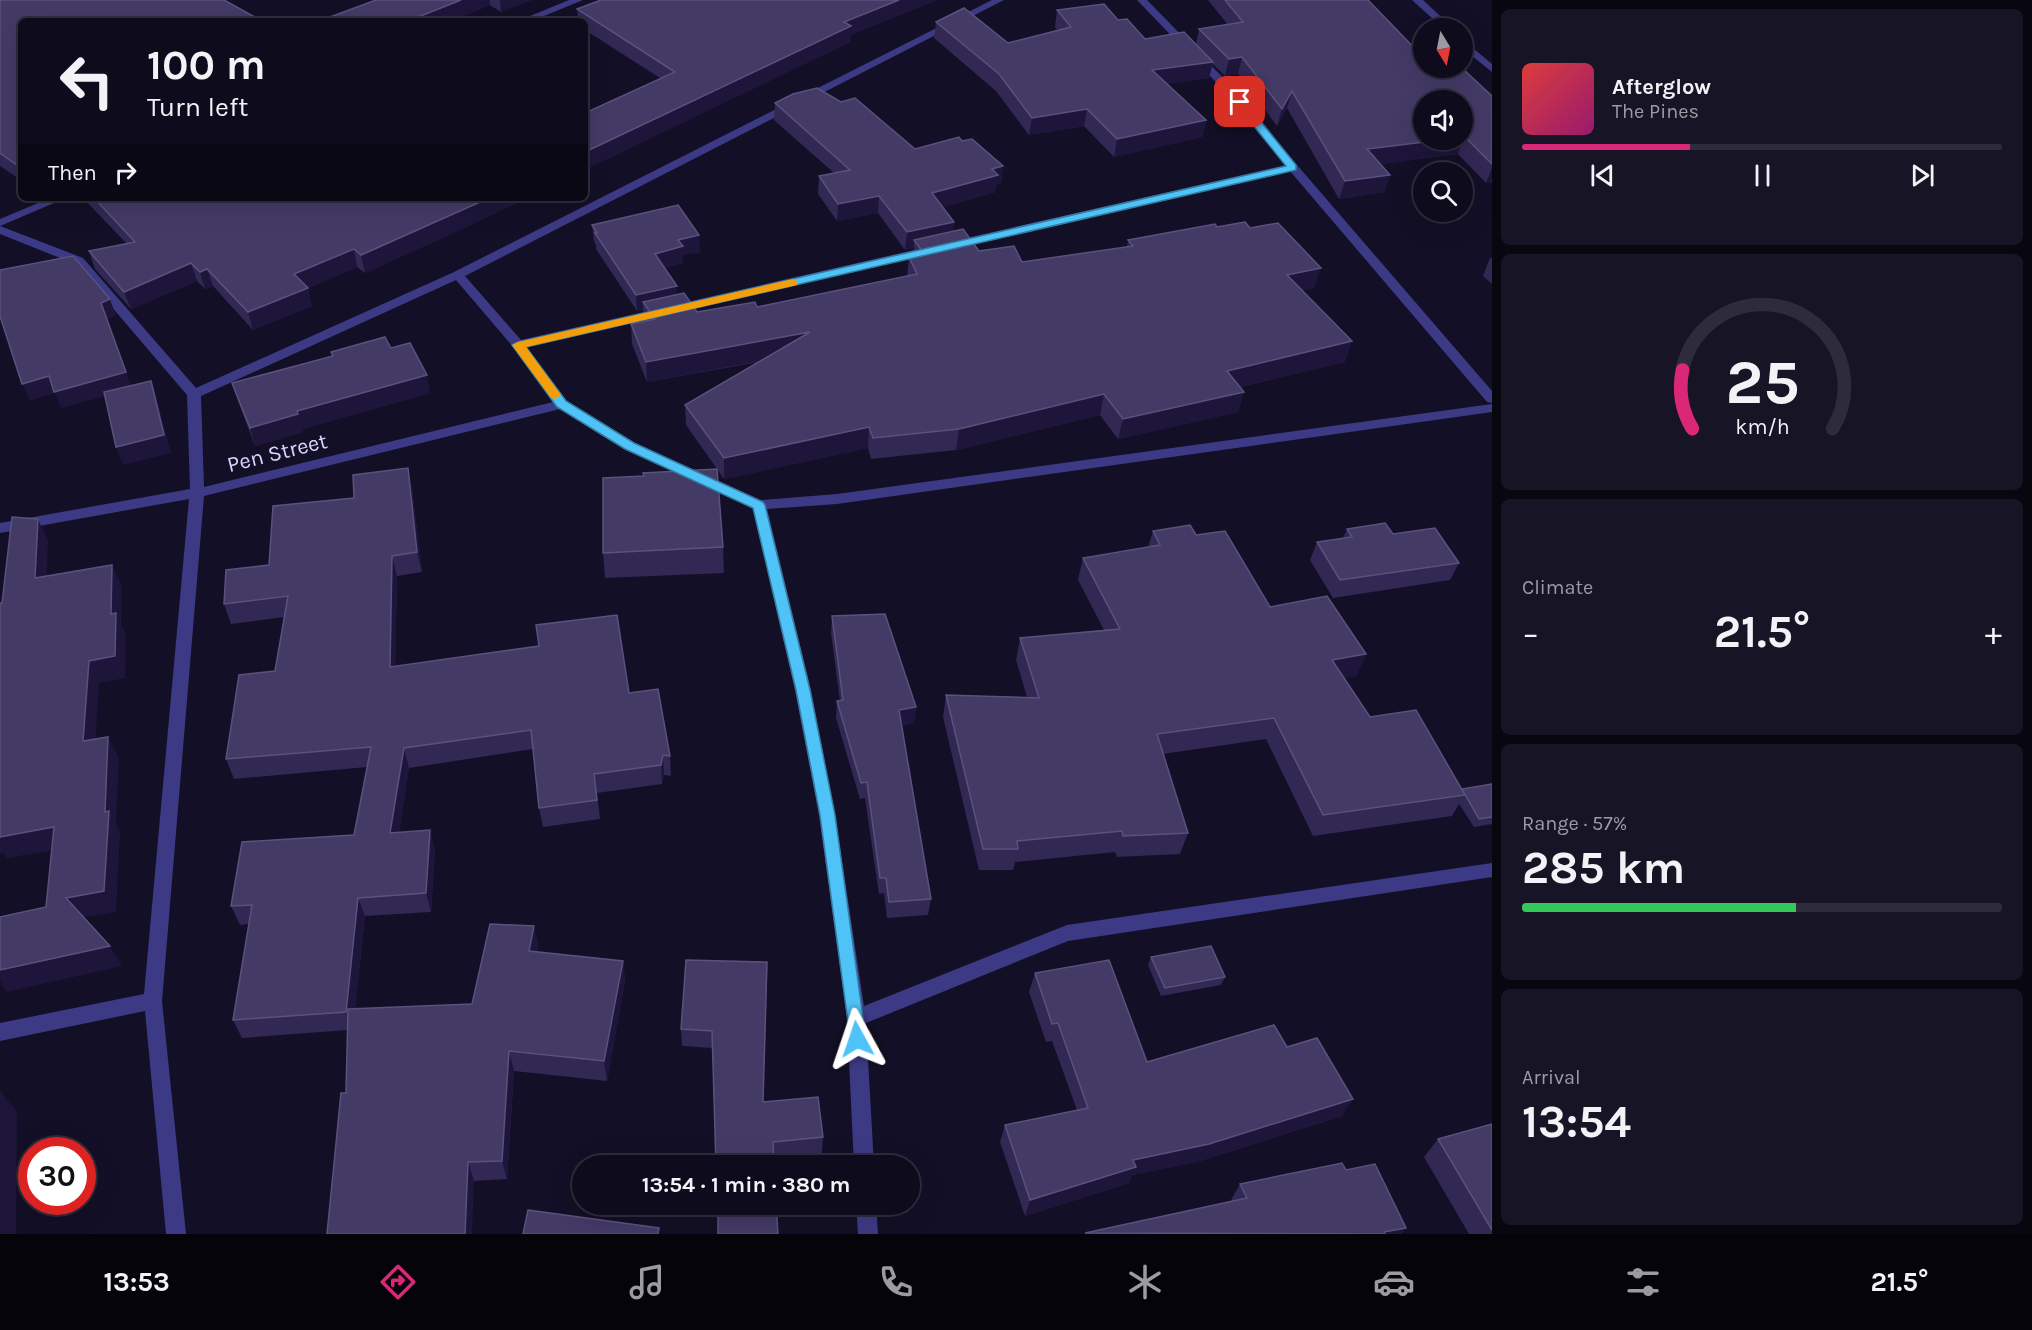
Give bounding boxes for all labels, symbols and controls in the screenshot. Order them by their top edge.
north arrow [1413,18,1473,78]
map controls [1413,18,1473,222]
text: 100 m [147,40,266,90]
icon: left [48,42,126,120]
text: Afterglow [1612,74,1711,100]
pin [1214,76,1265,127]
icon: arrive [1223,85,1256,118]
button: sound [1413,90,1473,150]
text: Turn left [147,91,248,123]
text: The Pines [1612,100,1699,123]
icon: right [109,156,142,189]
icon: previous [1586,159,1619,192]
icon: pause [1746,159,1779,192]
icon: next [1906,159,1939,192]
text: Then [48,160,97,186]
button: search [1413,162,1473,222]
text: 25 [1725,346,1799,419]
text: km/h [1735,414,1789,439]
street label: Pen Street [224,428,330,478]
text: Climate [1522,576,1593,599]
text: 21.5° [1714,606,1810,658]
text: − [1522,614,1539,652]
text: + [1985,614,2002,652]
text: Range · 57% [1522,812,1627,835]
text: 285 km [1522,842,1685,894]
position arrow [825,1007,889,1071]
text: Arrival [1522,1066,1581,1089]
text: 13:54 [1522,1096,1631,1148]
speed limit sign: 30 [18,1137,96,1215]
text: 13:54 · 1 min · 380 m [642,1172,850,1198]
icon: directions [377,1261,419,1303]
icon: music [626,1261,668,1303]
icon: phone [875,1261,917,1303]
icon: climate [1124,1261,1166,1303]
icon: car [1373,1261,1415,1303]
icon: filters [1622,1261,1664,1303]
text: 13:53 [103,1266,170,1298]
text: 21.5° [1870,1266,1928,1298]

